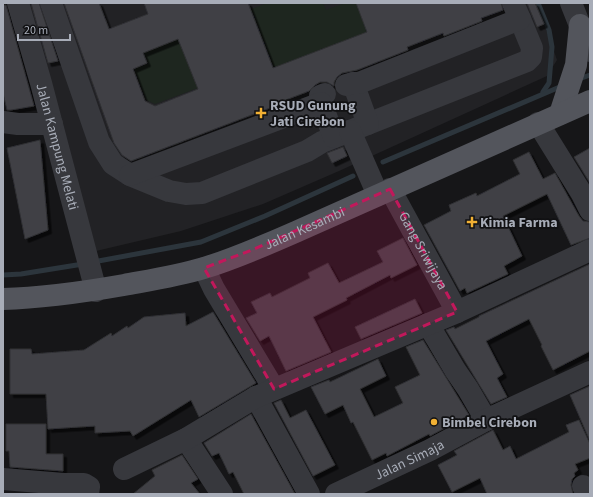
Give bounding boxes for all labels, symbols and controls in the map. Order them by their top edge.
scale bar [18,16,70,42]
text: 20 m [24,22,48,39]
street label: Jalan Kampung Melati [31,81,83,212]
place label: RSUD Gunung Jati Cirebon [270,96,356,132]
marker: RSUD Gunung Jati Cirebon [255,107,267,119]
street label: Jalan Kesambi [262,202,348,255]
street label: Gang Sriwijaya [393,208,452,294]
place label: Kimia Farma [480,213,558,233]
marker: Kimia Farma [467,217,477,227]
place label: Bimbel Cirebon [442,413,537,433]
marker: Bimbel Cirebon [429,417,439,427]
street label: Jalan Simaja [372,435,448,486]

